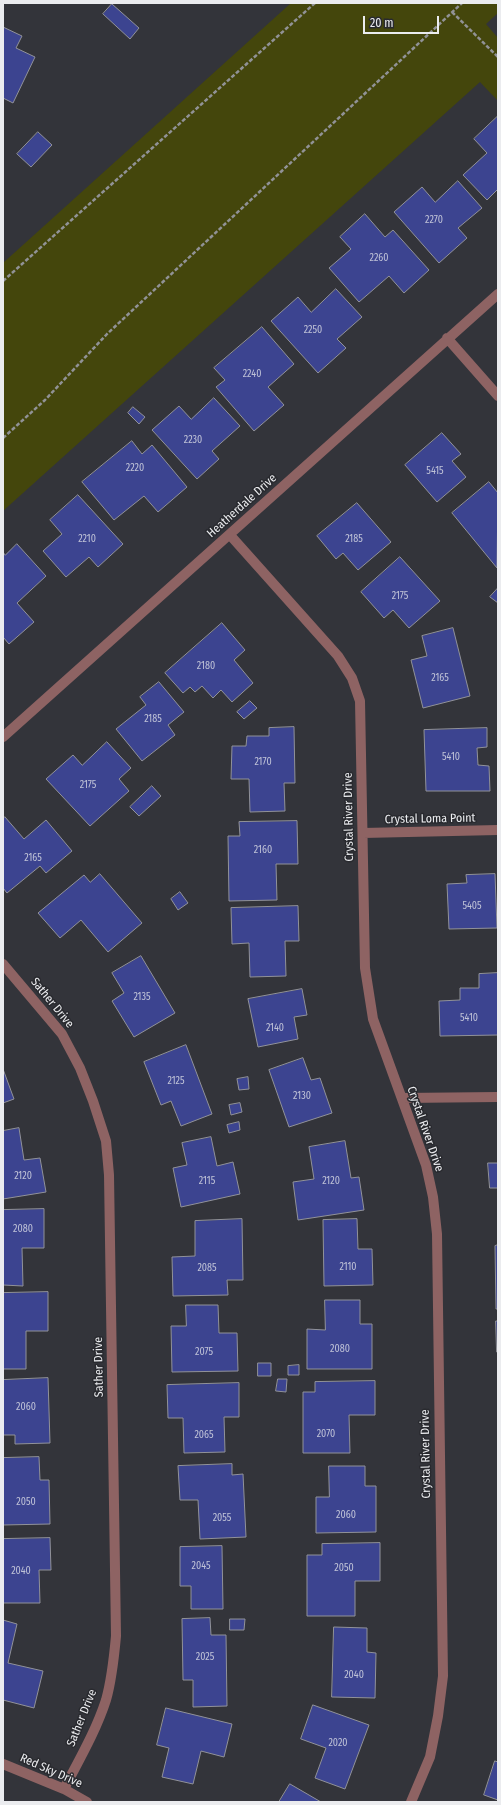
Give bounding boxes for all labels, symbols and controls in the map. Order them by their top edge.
scale bar [365,8,441,34]
text: 20 m [370,16,394,30]
house number: 2270 [425,214,443,226]
house number: 2260 [370,252,388,264]
house number: 2250 [304,324,322,336]
house number: 2240 [243,368,261,380]
house number: 2230 [184,434,202,446]
house number: 2220 [126,462,144,474]
house number: 5415 [426,465,444,477]
street label: Heatherdale Drive [204,471,280,541]
house number: 2210 [78,533,96,545]
house number: 2185 [345,533,363,545]
house number: 2175 [392,590,408,602]
house number: 2180 [197,660,215,672]
house number: 2165 [431,672,449,684]
house number: 2185 [144,713,162,725]
house number: 5410 [442,751,460,763]
house number: 2170 [254,756,272,768]
street label: Crystal River Drive [341,772,357,862]
house number: 2175 [80,779,96,791]
street label: Crystal Loma Point [384,811,476,827]
house number: 2160 [254,844,272,856]
house number: 2165 [24,852,42,864]
house number: 5405 [462,900,482,912]
street label: Sather Drive [27,975,77,1031]
house number: 2135 [133,991,151,1003]
house number: 5410 [460,1012,478,1024]
house number: 2140 [266,1022,284,1034]
house number: 2125 [167,1075,185,1087]
street label: Crystal River Drive [404,1084,446,1174]
house number: 2130 [293,1090,311,1102]
house number: 2120 [14,1170,32,1182]
house number: 2115 [199,1175,215,1187]
house number: 2120 [322,1175,340,1187]
house number: 2080 [13,1223,33,1235]
house number: 2110 [339,1261,357,1273]
house number: 2085 [197,1262,217,1274]
street label: Sather Drive [91,1337,107,1397]
house number: 2080 [330,1343,350,1355]
house number: 2075 [195,1346,213,1358]
house number: 2060 [16,1401,36,1413]
street label: Crystal River Drive [418,1409,434,1499]
house number: 2070 [317,1428,335,1440]
house number: 2065 [194,1429,214,1441]
house number: 2050 [16,1496,36,1508]
house number: 2060 [336,1509,356,1521]
house number: 2055 [213,1512,231,1524]
house number: 2045 [192,1560,210,1572]
house number: 2050 [334,1562,354,1574]
house number: 2040 [11,1565,31,1577]
house number: 2025 [196,1651,214,1663]
house number: 2040 [344,1669,364,1681]
street label: Sather Drive [64,1687,100,1749]
house number: 2020 [328,1737,348,1749]
street label: Red Sky Drive [18,1751,84,1791]

